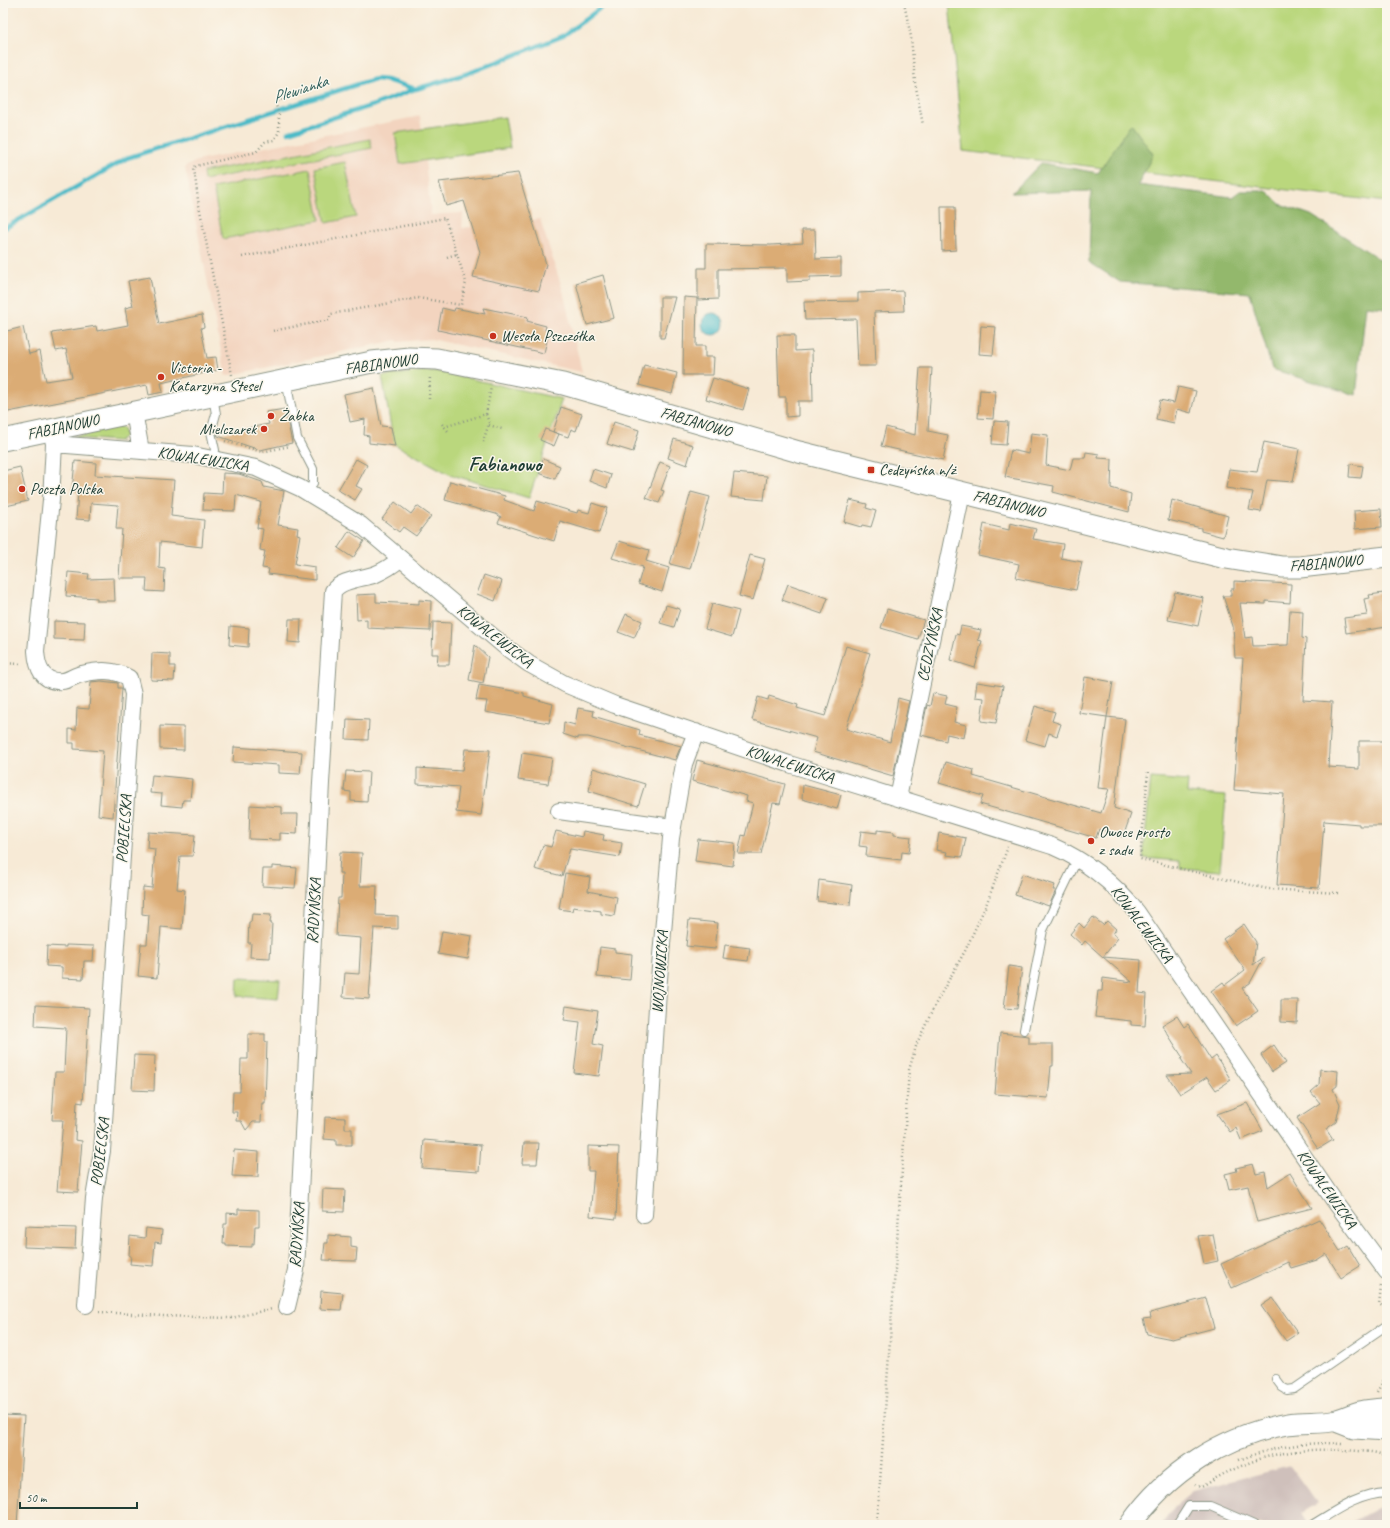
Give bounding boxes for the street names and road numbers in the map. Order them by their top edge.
street label: FABIANOWO [343,349,421,379]
street label: FABIANOWO [658,402,736,442]
street label: FABIANOWO [25,409,103,444]
street label: KOWALEWICKA [156,442,251,476]
street label: FABIANOWO [971,485,1049,523]
street label: FABIANOWO [1289,550,1365,576]
street label: KOWALEWICKA [453,600,538,673]
street label: CEDZYŃSKA [913,606,948,683]
street label: KOWALEWICKA [743,740,837,788]
street label: POBIELSKA [112,793,136,864]
street label: RADYŃSKA [302,877,326,944]
street label: KOWALEWICKA [1107,882,1178,967]
street label: WOJNOWICKA [647,929,673,1014]
street label: POBIELSKA [86,1116,114,1187]
street label: KOWALEWICKA [1293,1146,1362,1233]
street label: RADYŃSKA [285,1201,309,1268]

